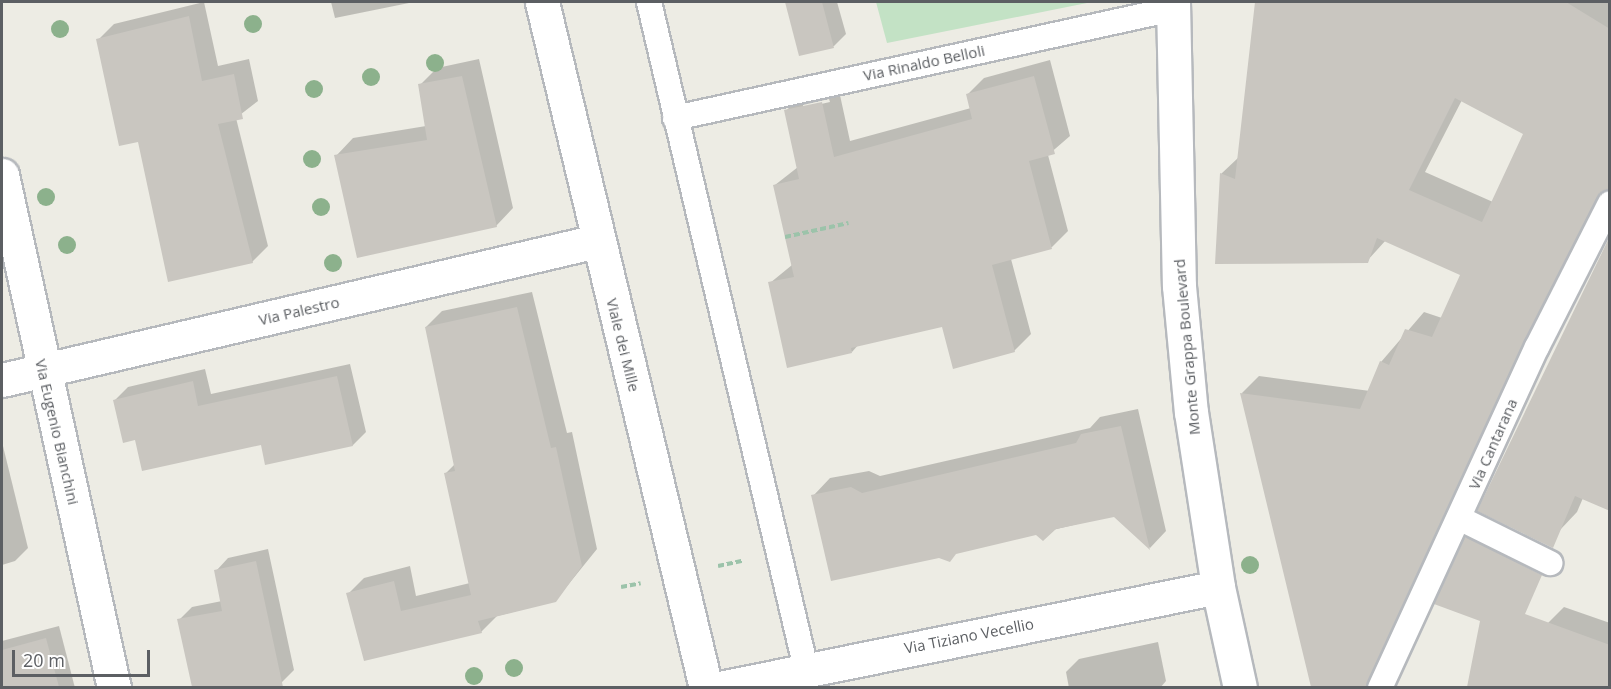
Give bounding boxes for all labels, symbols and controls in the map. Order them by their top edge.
street label: Via Rinaldo Belloli [862,41,986,85]
street label: Monte Grappa Boulevard [1170,258,1204,436]
street label: Via Palestro [257,293,341,329]
street label: Viale dei Mille [603,296,643,394]
street label: Via Eugenio Bianchini [31,357,83,507]
street label: Via Cantarana [1465,396,1521,492]
street label: Via Tiziano Vecellio [903,615,1035,657]
scale bar [15,638,153,676]
text: 20 m [23,648,65,672]

